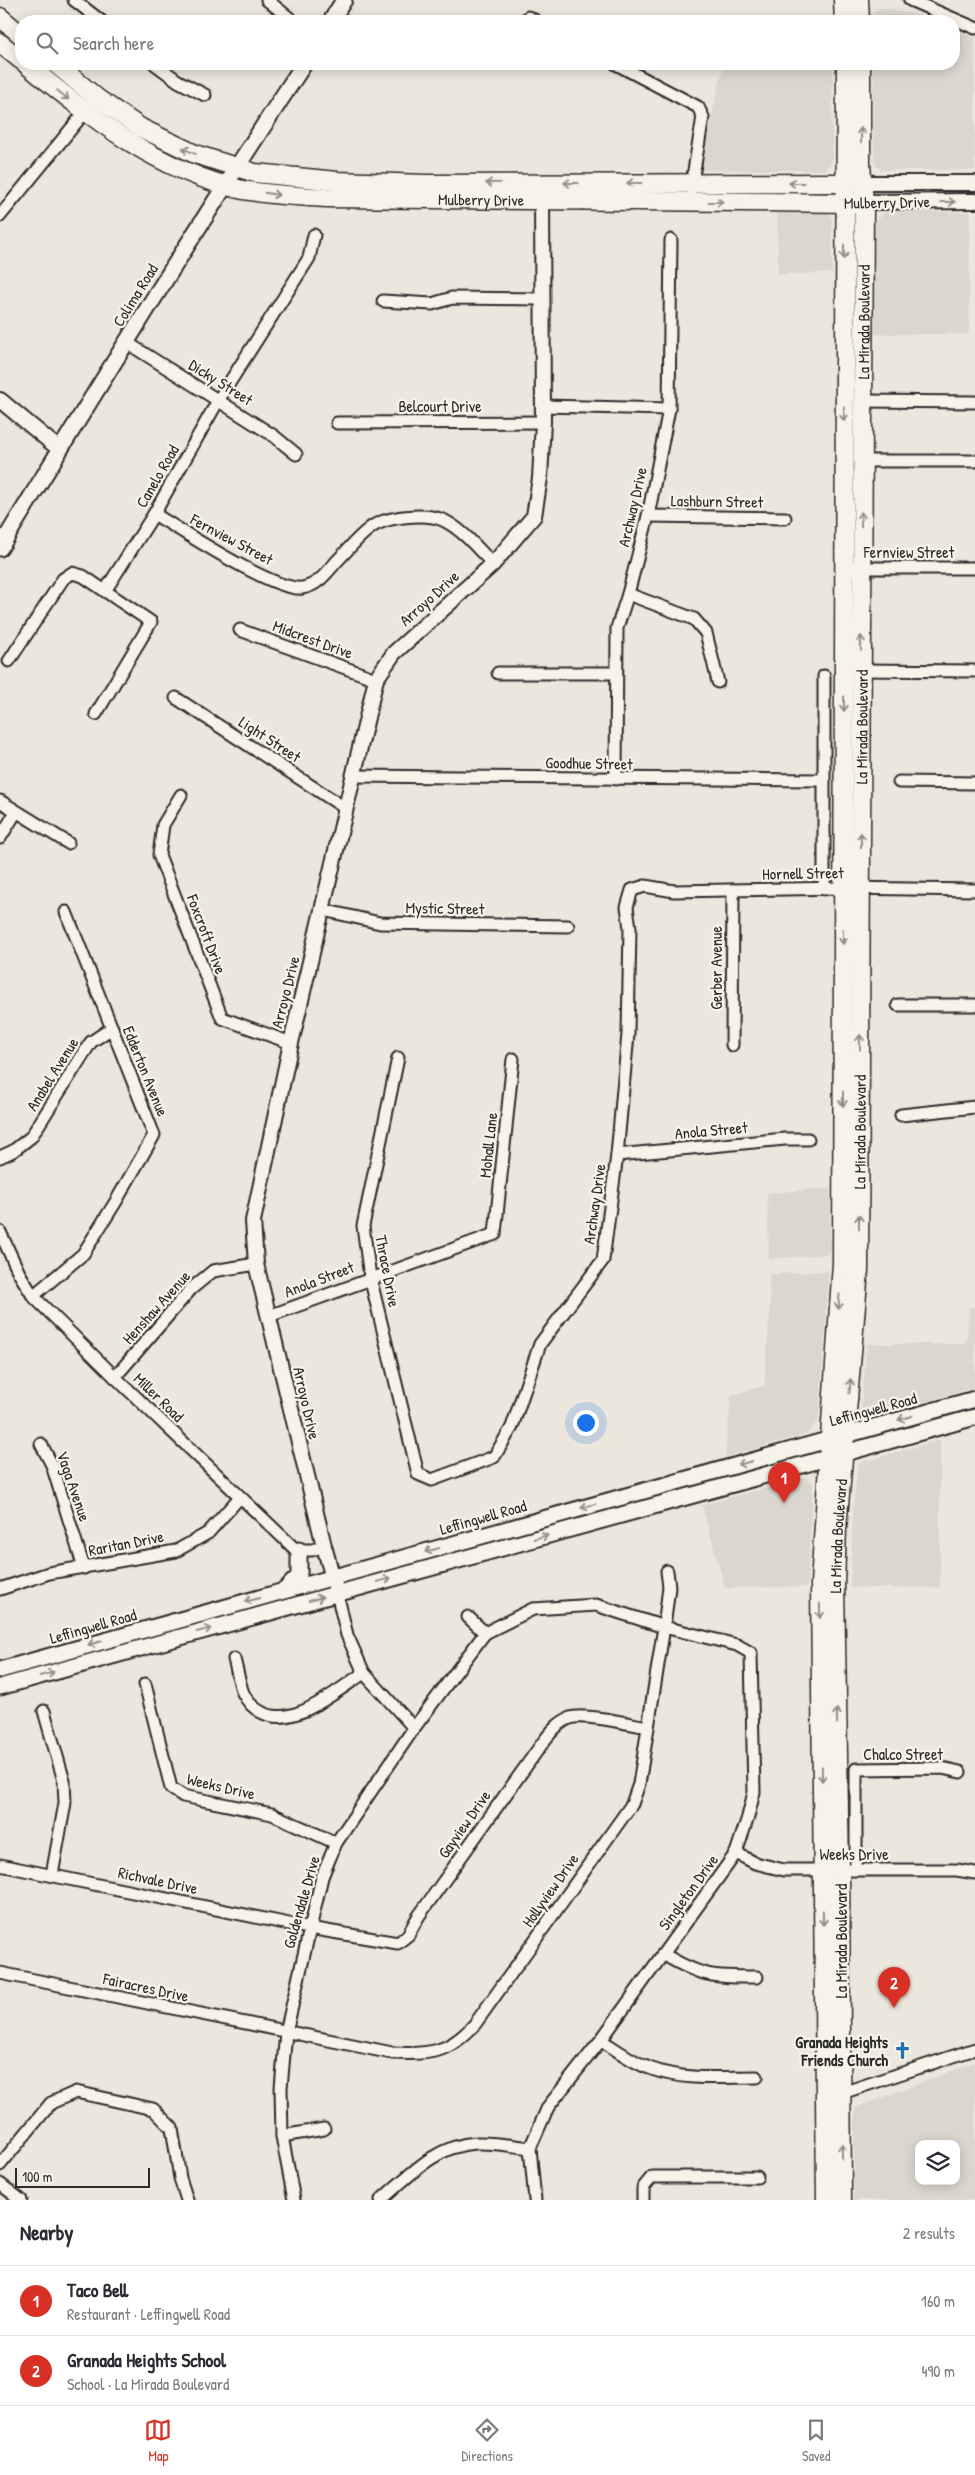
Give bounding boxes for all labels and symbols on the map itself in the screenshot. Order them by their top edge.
one-way arrow [57,89,70,100]
one-way arrow [856,127,866,143]
one-way arrow [182,146,197,156]
one-way arrow [485,178,502,188]
one-way arrow [564,178,580,188]
one-way arrow [626,178,642,188]
one-way arrow [789,178,805,188]
street label: Mulberry Drive [438,188,525,211]
one-way arrow [264,189,280,199]
street label: Mulberry Drive [844,190,931,214]
one-way arrow [708,197,724,207]
one-way arrow [939,197,955,207]
one-way arrow [839,243,849,259]
street label: Colima Road [107,259,163,331]
street label: La Mirada Boulevard [852,265,875,379]
street label: Dicky Street [185,354,258,411]
street label: Belcourt Drive [398,395,482,417]
one-way arrow [839,406,849,422]
street label: Canelo Road [130,441,184,511]
street label: Archway Drive [612,464,652,549]
street label: Lashburn Street [671,489,764,513]
street label: Fernview Street [186,508,278,570]
one-way arrow [856,512,866,528]
street label: Fernview Street [863,541,955,563]
street label: Arroyo Drive [394,565,464,631]
street label: Midcrest Drive [270,614,357,664]
one-way arrow [856,635,866,652]
street label: La Mirada Boulevard [850,670,873,784]
one-way arrow [839,696,849,712]
street label: Light Street [235,711,306,768]
street label: Goodhue Street [545,751,633,775]
one-way arrow [856,833,866,849]
street label: Hornell Street [762,861,844,885]
street label: Foxcroft Drive [181,890,232,977]
street label: Mystic Street [405,896,485,920]
street label: Gerber Avenue [705,926,727,1010]
one-way arrow [838,928,848,945]
street label: Arroyo Drive [265,953,305,1030]
street label: Edderton Avenue [118,1023,174,1120]
street label: Anabel Avenue [21,1033,84,1115]
one-way arrow [855,1034,865,1050]
street label: La Mirada Boulevard [848,1075,871,1189]
one-way arrow [838,1091,848,1107]
street label: Mohall Lane [474,1111,502,1179]
street label: Anola Street [674,1116,749,1144]
street label: Archway Drive [577,1162,611,1246]
one-way arrow [854,1214,864,1230]
street label: Thrace Drive [370,1233,406,1310]
street label: Anola Street [281,1255,357,1302]
street label: Henshaw Avenue [117,1265,195,1349]
one-way arrow [835,1294,844,1310]
street label: Arroyo Drive [288,1365,326,1442]
street label: Miller Road [129,1367,189,1427]
one-way arrow [845,1379,855,1395]
street label: Leffingwell Road [827,1387,919,1431]
your location [573,1410,599,1436]
one-way arrow [898,1414,914,1424]
street label: Vaga Avenue [52,1448,96,1525]
one-way arrow [737,1459,753,1468]
pin: 1 [768,1462,800,1503]
street label: La Mirada Boulevard [824,1478,852,1593]
street label: Leffingwell Road [437,1494,529,1540]
one-way arrow [581,1502,597,1512]
street label: Raritan Drive [87,1525,166,1561]
one-way arrow [532,1532,548,1541]
one-way arrow [424,1545,440,1555]
one-way arrow [376,1575,392,1585]
one-way arrow [308,1594,324,1604]
one-way arrow [244,1595,260,1605]
one-way arrow [815,1602,825,1619]
street label: Leffingwell Road [47,1603,139,1649]
one-way arrow [195,1625,211,1635]
one-way arrow [88,1639,104,1648]
one-way arrow [39,1668,55,1678]
one-way arrow [833,1709,842,1725]
street label: Chalco Street [863,1743,943,1765]
one-way arrow [817,1765,827,1781]
street label: Weeks Drive [185,1768,258,1805]
street label: Gayview Drive [433,1785,496,1862]
street label: Weeks Drive [819,1843,889,1865]
street label: Hollyview Drive [517,1848,584,1931]
street label: Singleton Drive [653,1849,723,1934]
street label: Goldendale Drive [277,1853,325,1951]
street label: Richvale Drive [116,1861,200,1899]
street label: La Mirada Boulevard [830,1884,852,1998]
one-way arrow [818,1910,828,1926]
street label: Fairacres Drive [100,1967,191,2007]
pin: 2 [878,1967,910,2008]
place label: Granada Heights Friends Church [795,2031,889,2071]
church icon: Granada Heights Friends Church [892,2041,912,2061]
one-way arrow [837,2144,847,2160]
scale bar [15,2165,150,2188]

